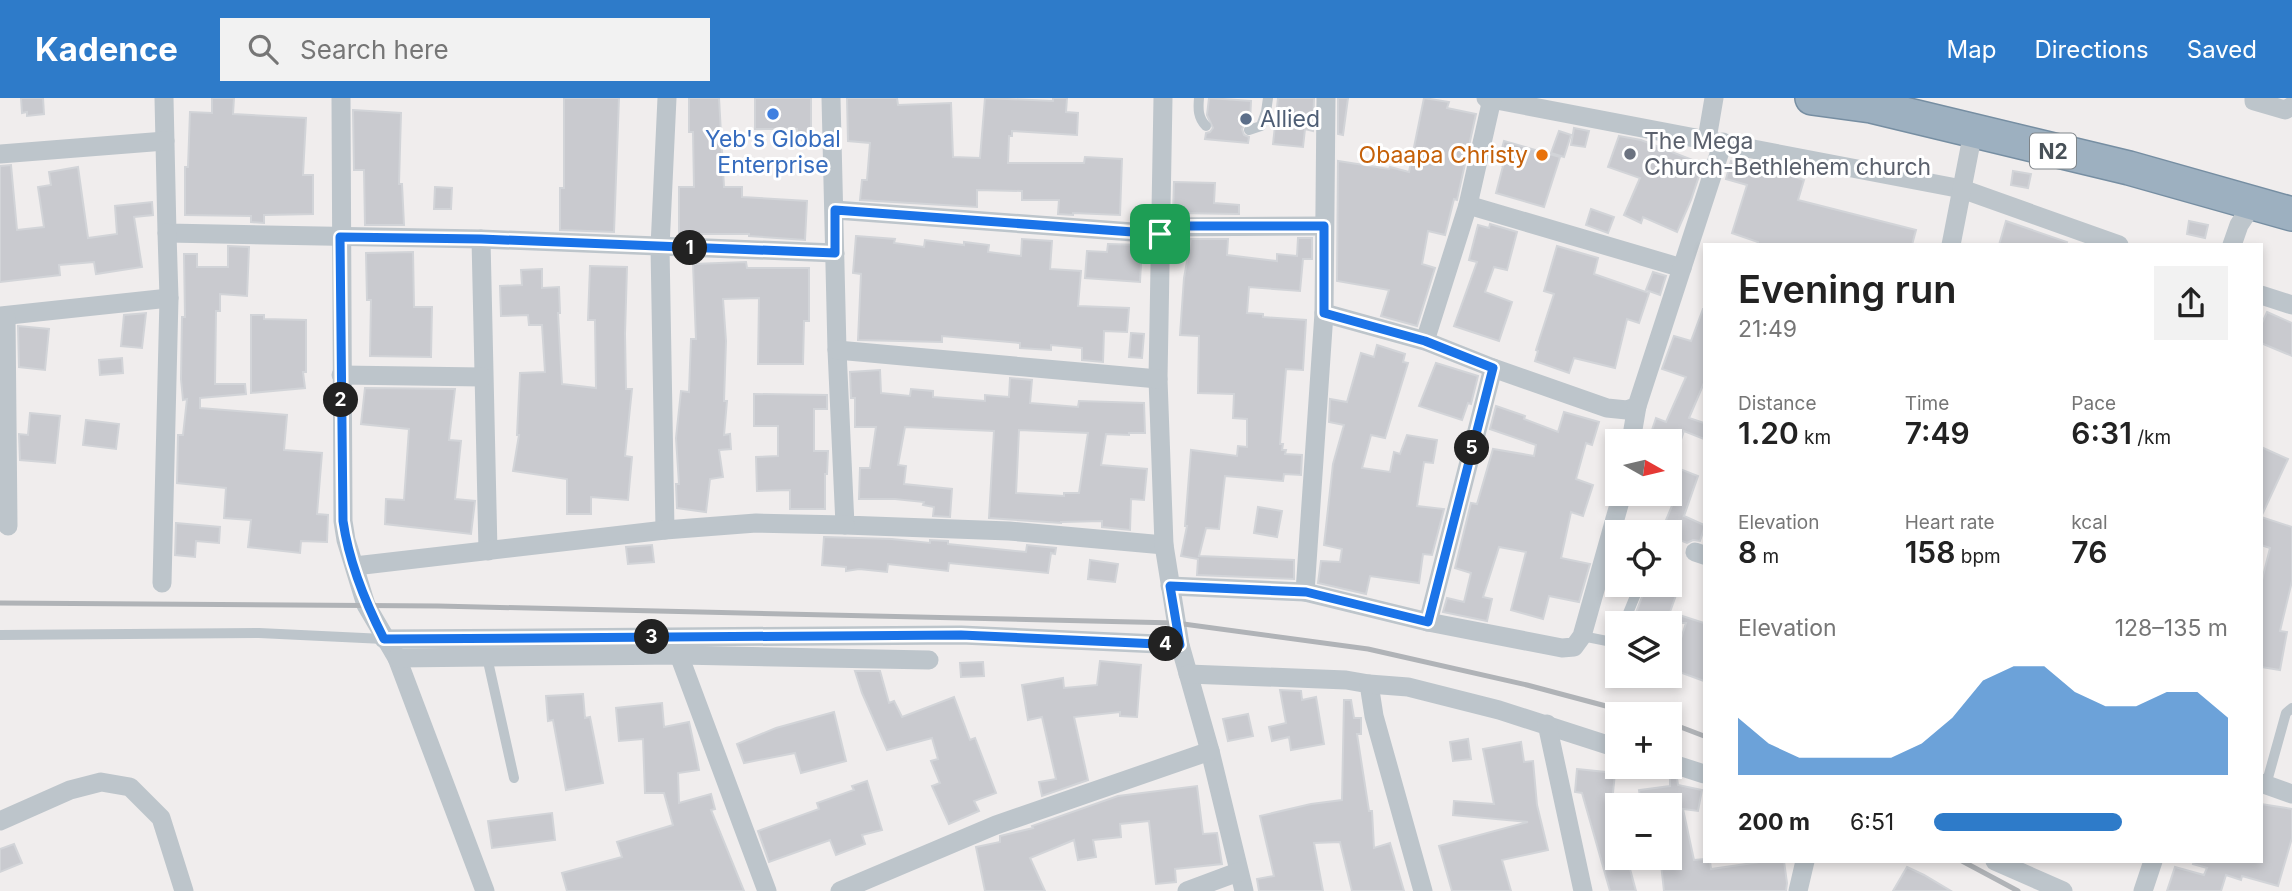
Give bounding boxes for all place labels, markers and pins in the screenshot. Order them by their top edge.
place label: Allied [1260,105,1320,133]
marker: Yeb's Global Enterprise [765,106,781,122]
marker: Allied [1238,111,1254,127]
place label: Yeb's Global Enterprise [705,125,841,179]
place label: The Mega Church-Bethlehem church [1644,127,1931,181]
place label: Obaapa Christy [1359,141,1528,169]
marker: The Mega Church-Bethlehem church [1622,146,1638,162]
marker: Obaapa Christy [1534,147,1550,163]
pin [1130,204,1190,264]
pin: 1 [672,230,708,266]
pin: 2 [324,382,358,418]
pin: 5 [1454,430,1490,466]
pin: 3 [634,620,670,654]
pin: 4 [1148,626,1184,662]

